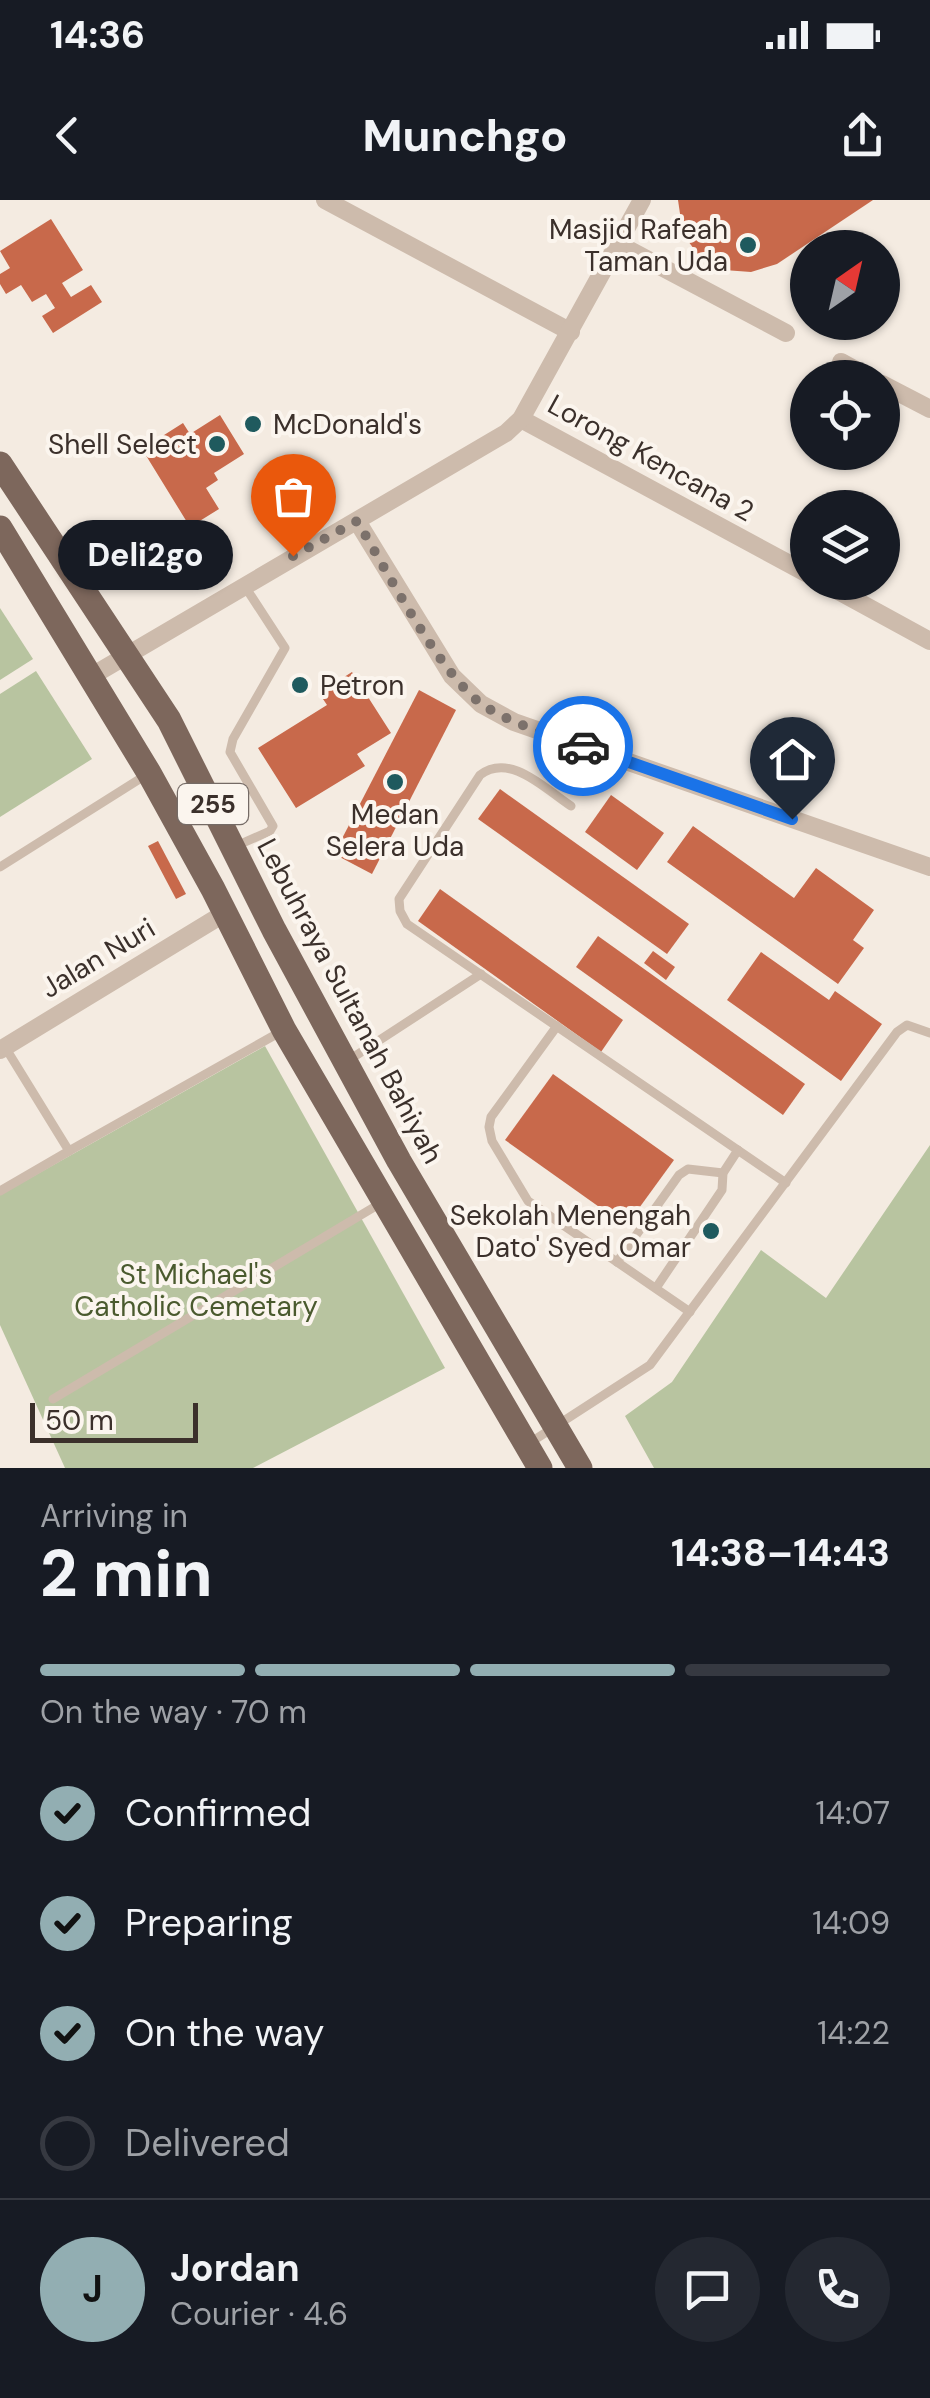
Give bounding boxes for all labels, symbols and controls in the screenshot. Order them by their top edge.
text: 14:36 [50,10,145,60]
text: Munchgo [362,106,568,165]
icon: back [40,108,95,163]
icon: share [835,108,890,163]
place label: Masjid Rafeah Taman Uda [549,211,728,280]
north arrow [790,230,900,340]
map controls [790,230,900,600]
marker: Masjid Rafeah Taman Uda [737,234,759,256]
button: locate [790,360,900,470]
street label: Lorong Kencana 2 [541,386,761,530]
place label: McDonald's [273,406,422,443]
marker: McDonald's [242,413,264,435]
place label: Shell Select [48,426,197,463]
marker: Shell Select [206,433,228,455]
pin [251,454,336,557]
icon: bag [266,469,321,524]
button: layers [790,490,900,600]
callout: Deli2go [58,521,233,591]
text: Deli2go [87,534,204,576]
place label: Petron [320,667,404,704]
marker: Petron [289,674,311,696]
courier [533,696,633,796]
pin [750,717,835,820]
icon: car [556,719,611,774]
icon: home [765,732,820,787]
marker: Medan Selera Uda [384,771,406,793]
road number: 255 [178,784,248,824]
place label: Medan Selera Uda [326,796,464,865]
street label: Lebuhraya Sultanah Bahiyah [248,832,452,1170]
street label: Jalan Nuri [34,910,162,1006]
place label: Sekolah Menengah Dato' Syed Omar [450,1197,691,1266]
marker: Sekolah Menengah Dato' Syed Omar [700,1220,722,1242]
park label: St Michael's Catholic Cemetary [74,1256,318,1325]
scale bar [30,1398,198,1442]
text: 50 m [45,1402,114,1439]
text: Arriving in [40,1495,188,1537]
text: 14:38–14:43 [671,1528,890,1578]
text: 2 min [40,1532,213,1616]
text: On the way · 70 m [40,1691,307,1733]
icon: check [40,1786,95,1841]
text: Confirmed [125,1788,311,1838]
text: 14:07 [816,1792,890,1834]
icon: check [40,1896,95,1951]
text: Preparing [125,1898,293,1948]
text: 14:09 [812,1902,890,1944]
icon: check [40,2006,95,2061]
text: On the way [125,2008,324,2058]
text: 14:22 [817,2012,890,2054]
text: Delivered [125,2118,290,2168]
button: chat [655,2237,760,2342]
button: phone [785,2237,890,2342]
text: Jordan [170,2243,300,2293]
text: J [82,2264,103,2314]
text: Courier · 4.6 [170,2293,348,2335]

